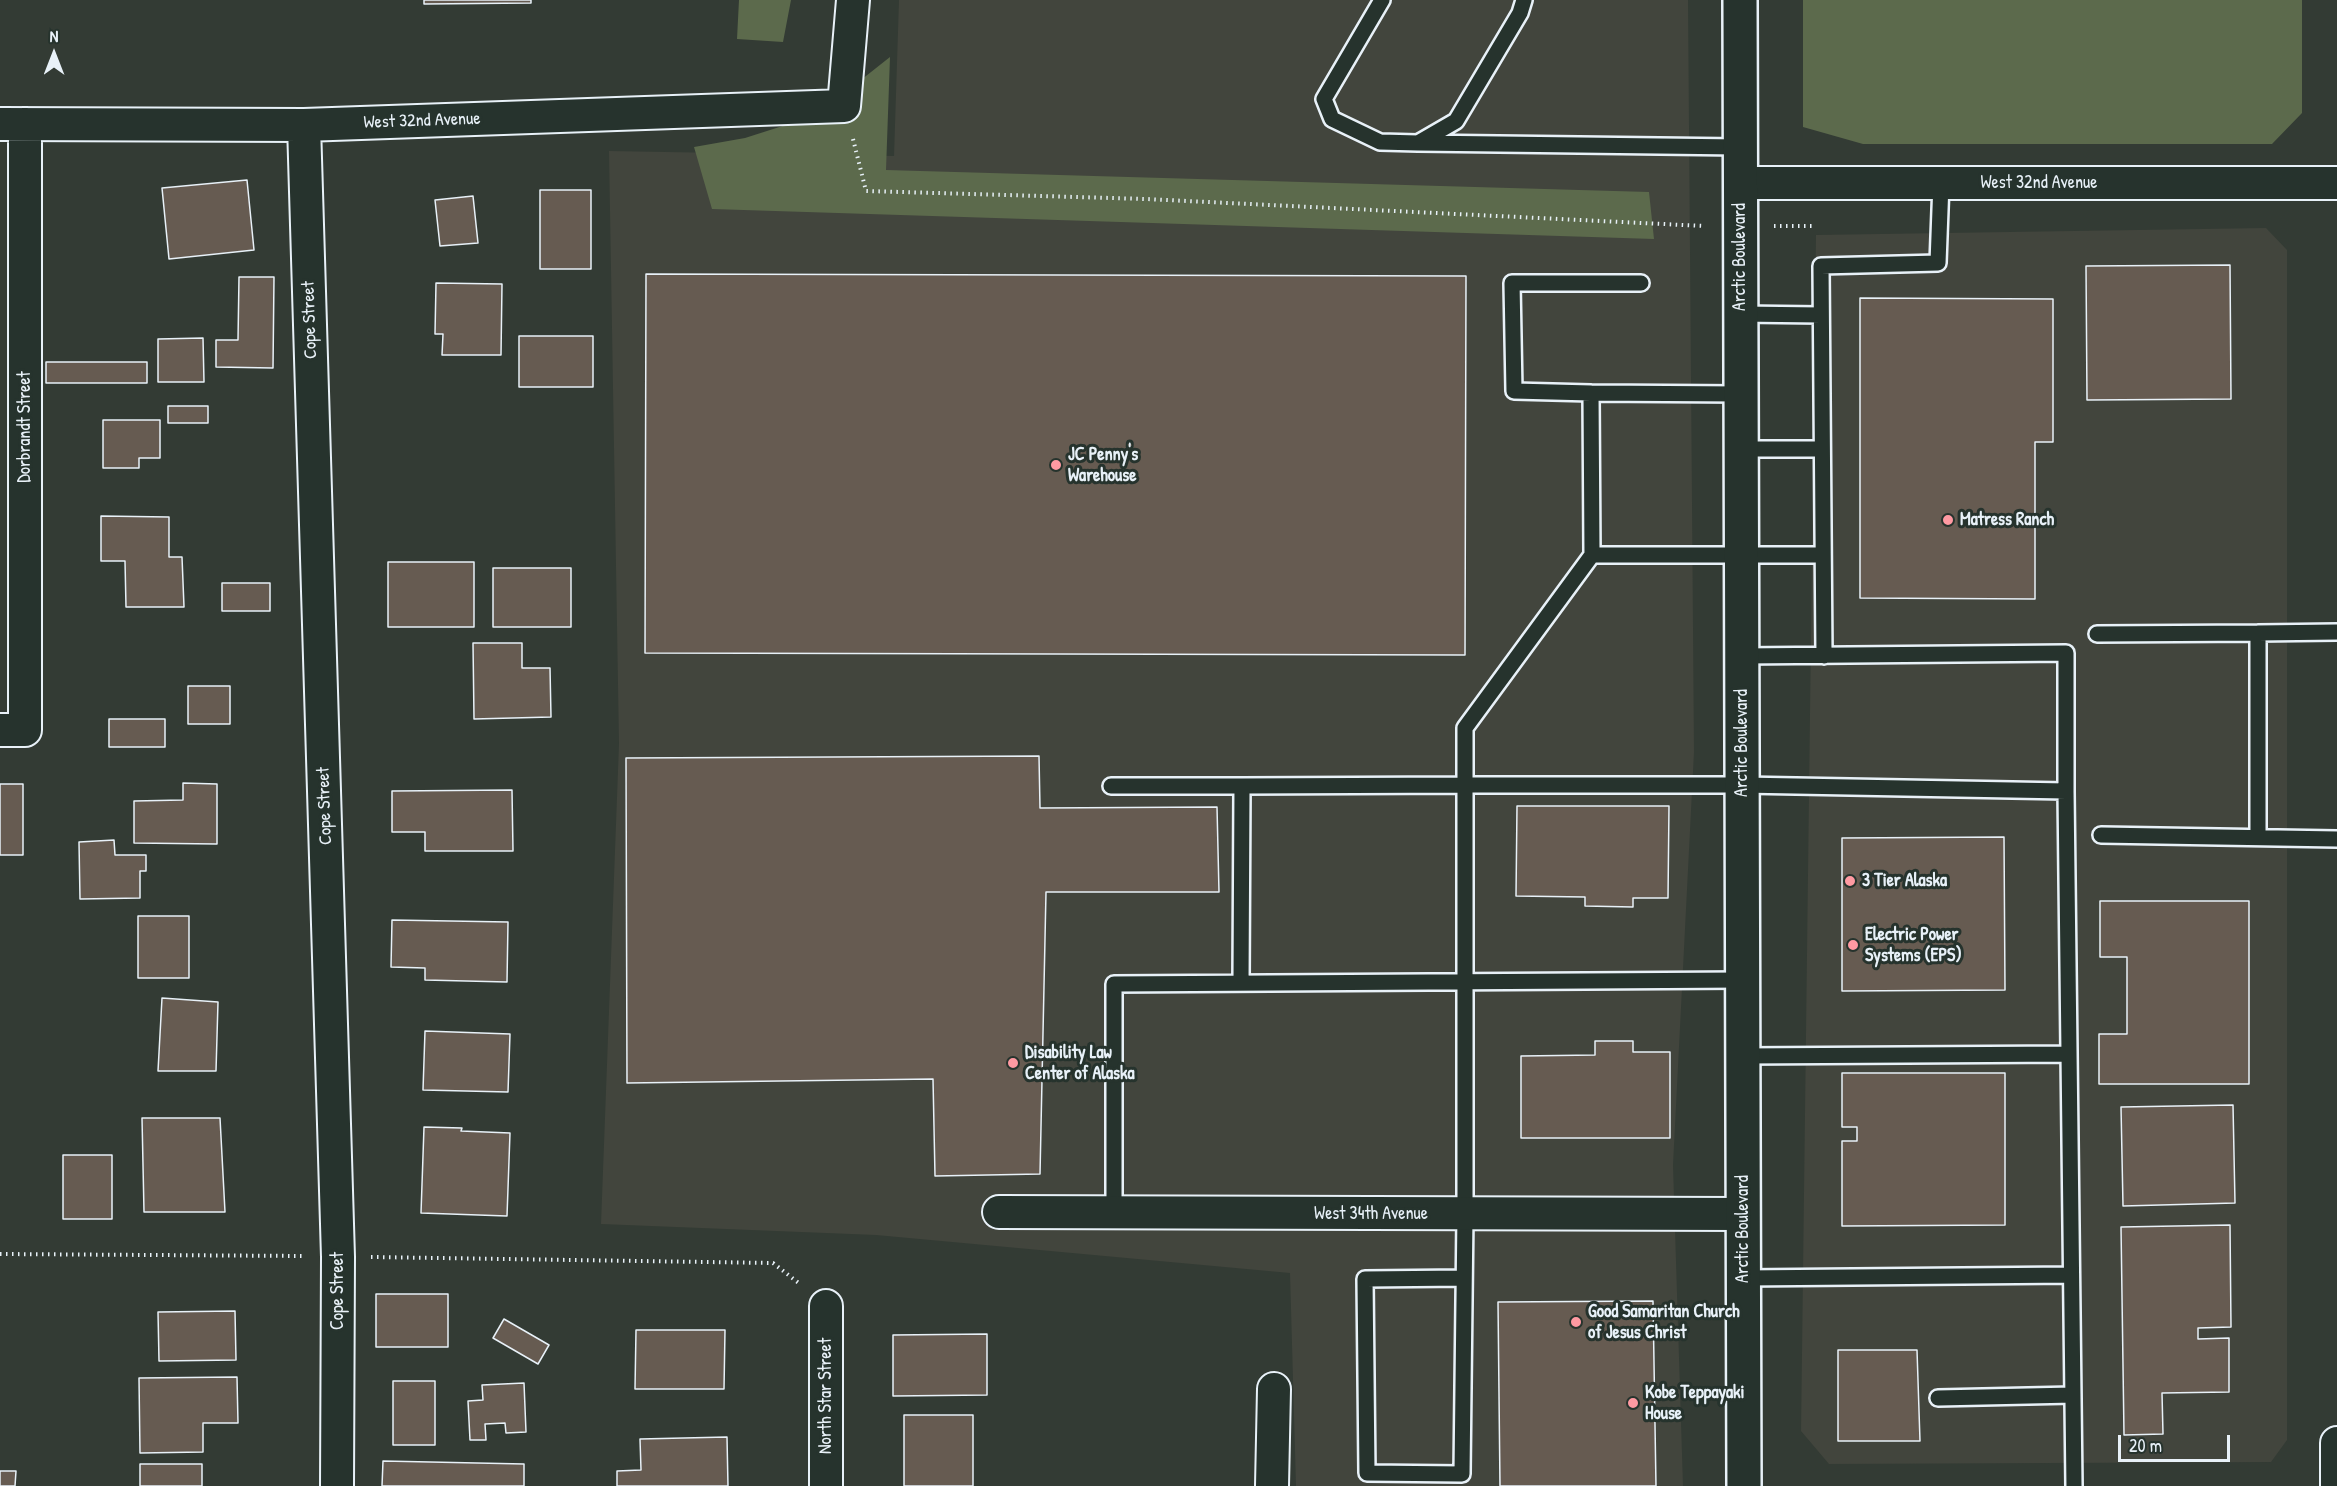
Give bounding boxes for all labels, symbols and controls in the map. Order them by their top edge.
north arrow [24,24,84,84]
text: N [50,25,58,47]
street label: West 32nd Avenue [363,108,481,134]
street label: West 32nd Avenue [1981,172,2097,194]
street label: Arctic Boulevard [1729,203,1751,311]
street label: Cope Street [298,281,322,359]
street label: Dorbrandt Street [14,371,36,483]
place label: JC Penny's Warehouse [1068,444,1138,486]
marker: JC Penny's Warehouse [1049,458,1063,472]
place label: Matress Ranch [1960,509,2054,531]
marker: Matress Ranch [1941,513,1955,527]
street label: Arctic Boulevard [1731,689,1753,797]
street label: Cope Street [313,767,337,845]
place label: 3 Tier Alaska [1862,870,1947,892]
marker: 3 Tier Alaska [1843,874,1857,888]
place label: Electric Power Systems (EPS) [1865,924,1962,966]
marker: Electric Power Systems (EPS) [1846,938,1860,952]
place label: Disability Law Center of Alaska [1025,1042,1135,1084]
marker: Disability Law Center of Alaska [1006,1056,1020,1070]
street label: Arctic Boulevard [1732,1175,1754,1283]
street label: West 34th Avenue [1314,1203,1428,1225]
street label: Cope Street [327,1252,349,1330]
place label: Good Samaritan Church of Jesus Christ [1588,1301,1740,1344]
marker: Good Samaritan Church of Jesus Christ [1569,1315,1583,1329]
street label: North Star Street [815,1338,837,1454]
place label: Kobe Teppayaki House [1645,1382,1745,1424]
marker: Kobe Teppayaki House [1626,1396,1640,1410]
scale bar [2121,1423,2234,1461]
text: 20 m [2129,1433,2162,1458]

